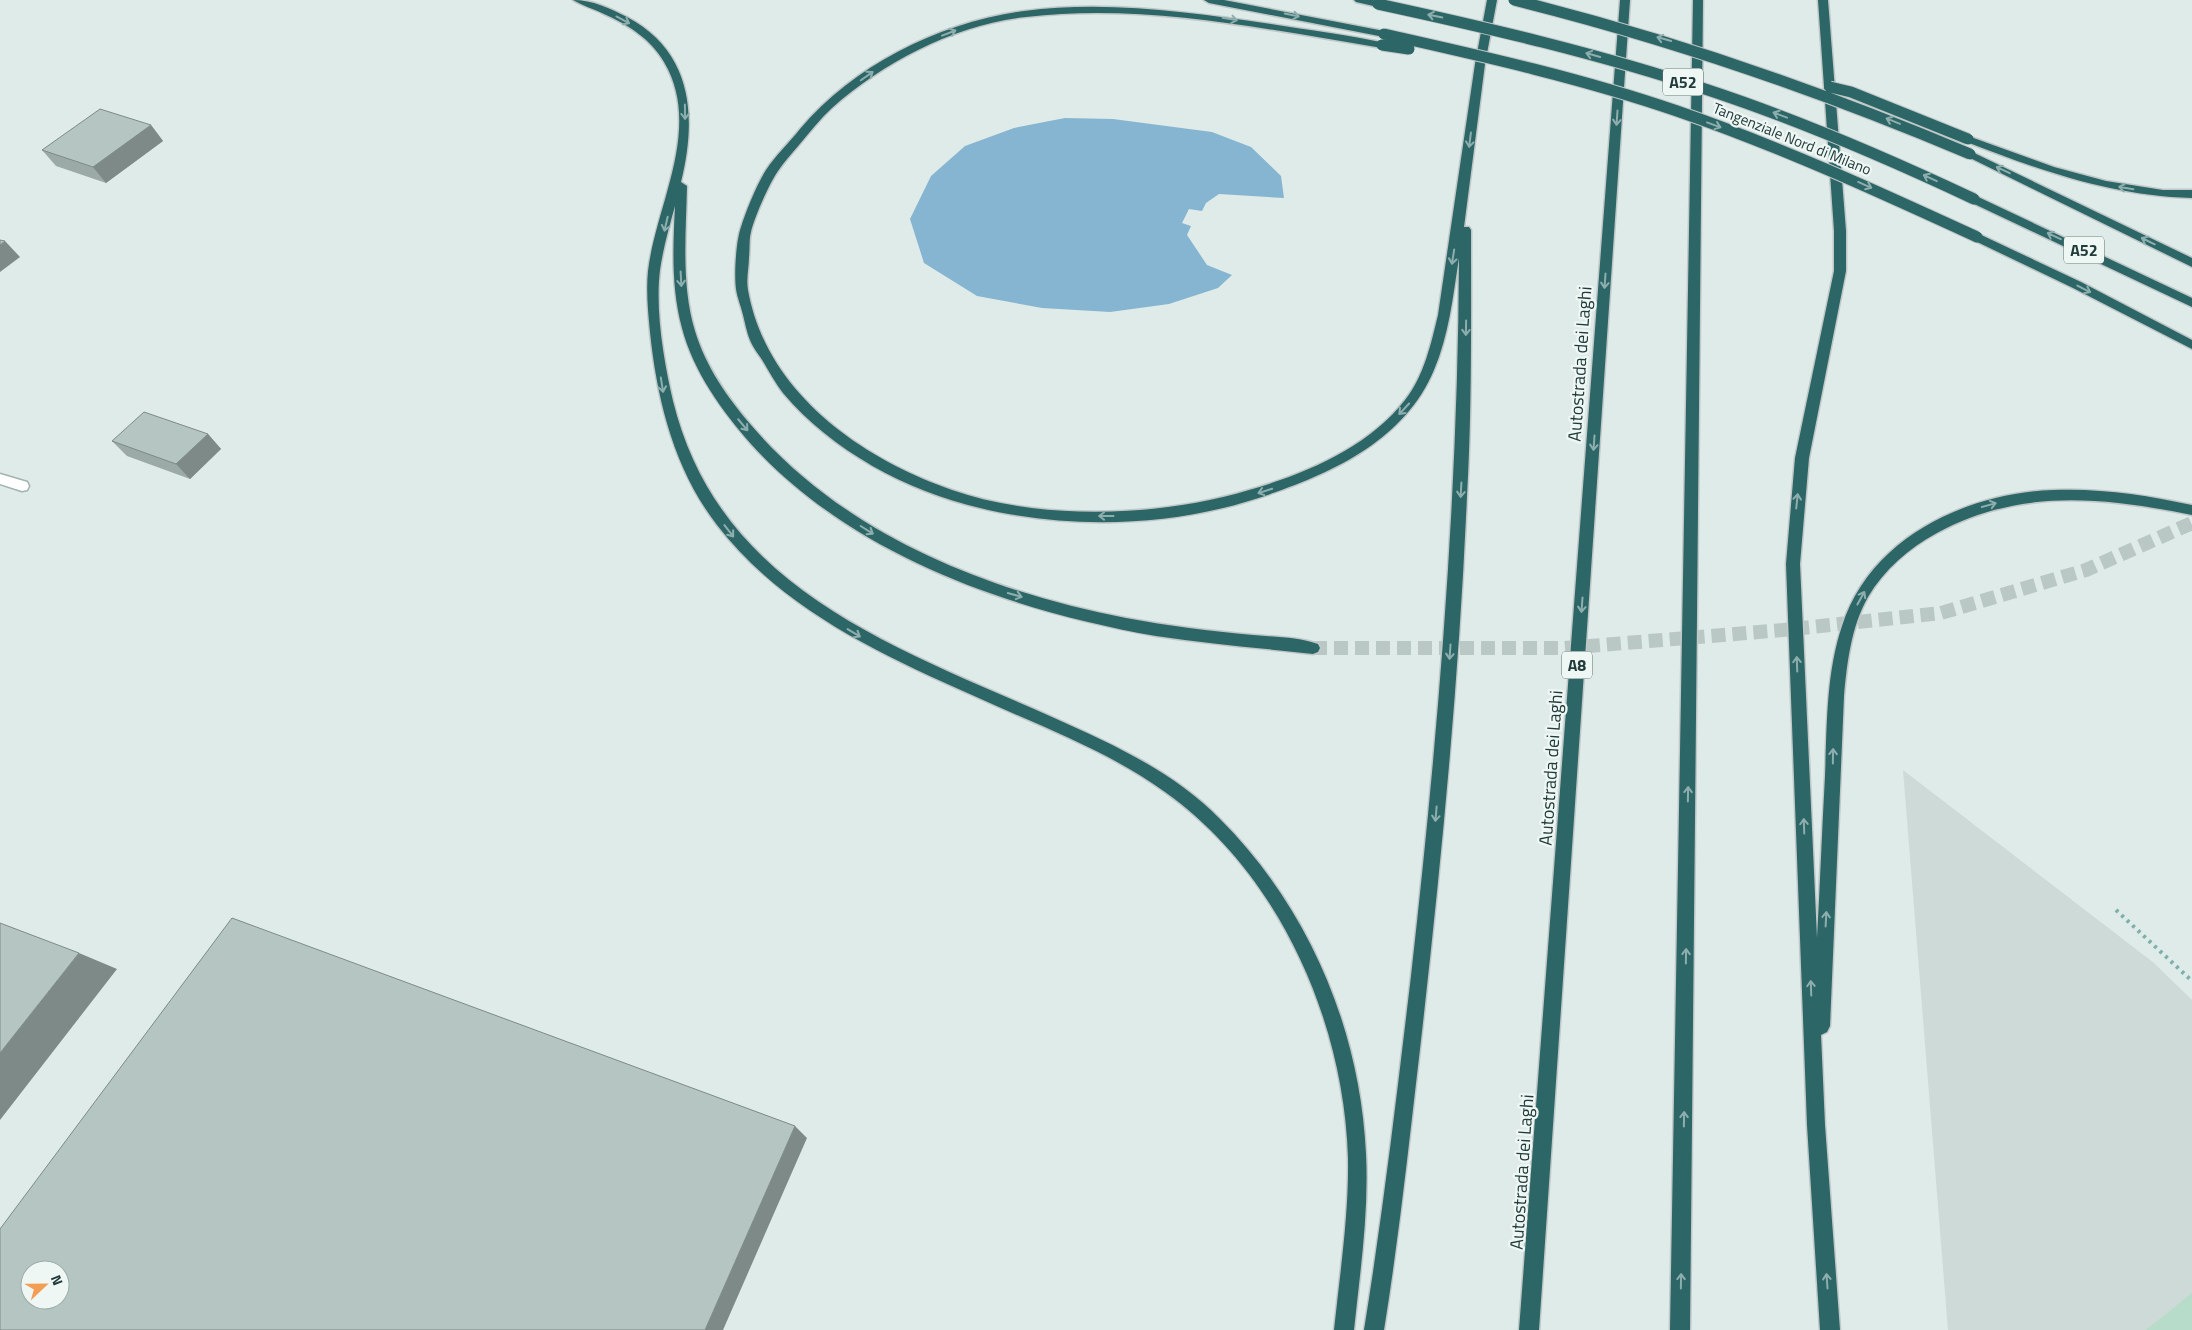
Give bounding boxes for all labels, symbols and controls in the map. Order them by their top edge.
one-way arrow [1283,11,1299,20]
one-way arrow [1427,11,1443,20]
one-way arrow [1221,14,1237,24]
one-way arrow [615,15,630,25]
one-way arrow [940,28,956,37]
one-way arrow [1656,34,1672,44]
one-way arrow [1585,49,1601,59]
road number: A52 [1663,68,1703,95]
one-way arrow [860,71,874,81]
street label: Tangenziale Nord di Milano [1710,96,1875,181]
one-way arrow [680,104,690,120]
one-way arrow [1612,110,1621,126]
one-way arrow [1773,110,1788,119]
one-way arrow [1886,116,1901,125]
one-way arrow [1706,121,1721,130]
one-way arrow [1465,132,1475,148]
one-way arrow [1996,164,2011,174]
one-way arrow [1923,173,1938,183]
one-way arrow [1857,181,1872,191]
one-way arrow [2118,183,2134,193]
one-way arrow [661,216,670,232]
one-way arrow [2047,230,2062,240]
road number: A52 [2064,236,2104,264]
one-way arrow [2141,236,2156,246]
one-way arrow [1448,248,1458,264]
one-way arrow [676,270,685,286]
one-way arrow [1601,272,1610,288]
one-way arrow [2076,284,2091,294]
street label: Autostrada dei Laghi [1561,285,1598,442]
one-way arrow [1461,319,1471,335]
one-way arrow [658,377,668,393]
one-way arrow [1398,403,1410,416]
one-way arrow [738,419,749,432]
one-way arrow [1589,434,1598,450]
one-way arrow [1457,482,1466,498]
one-way arrow [1258,486,1274,496]
one-way arrow [1792,494,1802,510]
one-way arrow [1980,500,1996,509]
one-way arrow [1098,511,1114,521]
one-way arrow [724,524,735,537]
one-way arrow [859,525,873,535]
one-way arrow [1007,590,1023,600]
one-way arrow [1857,591,1867,605]
one-way arrow [1577,596,1587,612]
one-way arrow [847,629,861,639]
one-way arrow [1445,644,1455,660]
road number: A8 [1562,652,1592,678]
one-way arrow [1793,656,1802,672]
street label: Autostrada dei Laghi [1532,689,1569,846]
one-way arrow [1828,748,1838,764]
one-way arrow [1683,786,1693,802]
one-way arrow [1431,806,1441,822]
one-way arrow [1799,818,1809,834]
one-way arrow [1822,911,1831,927]
one-way arrow [1681,949,1691,965]
one-way arrow [1806,981,1815,997]
street label: Autostrada dei Laghi [1503,1093,1540,1250]
one-way arrow [1679,1111,1689,1128]
north arrow [20,1260,70,1310]
text: N [46,1272,69,1288]
one-way arrow [1676,1274,1686,1290]
one-way arrow [1822,1274,1832,1290]

